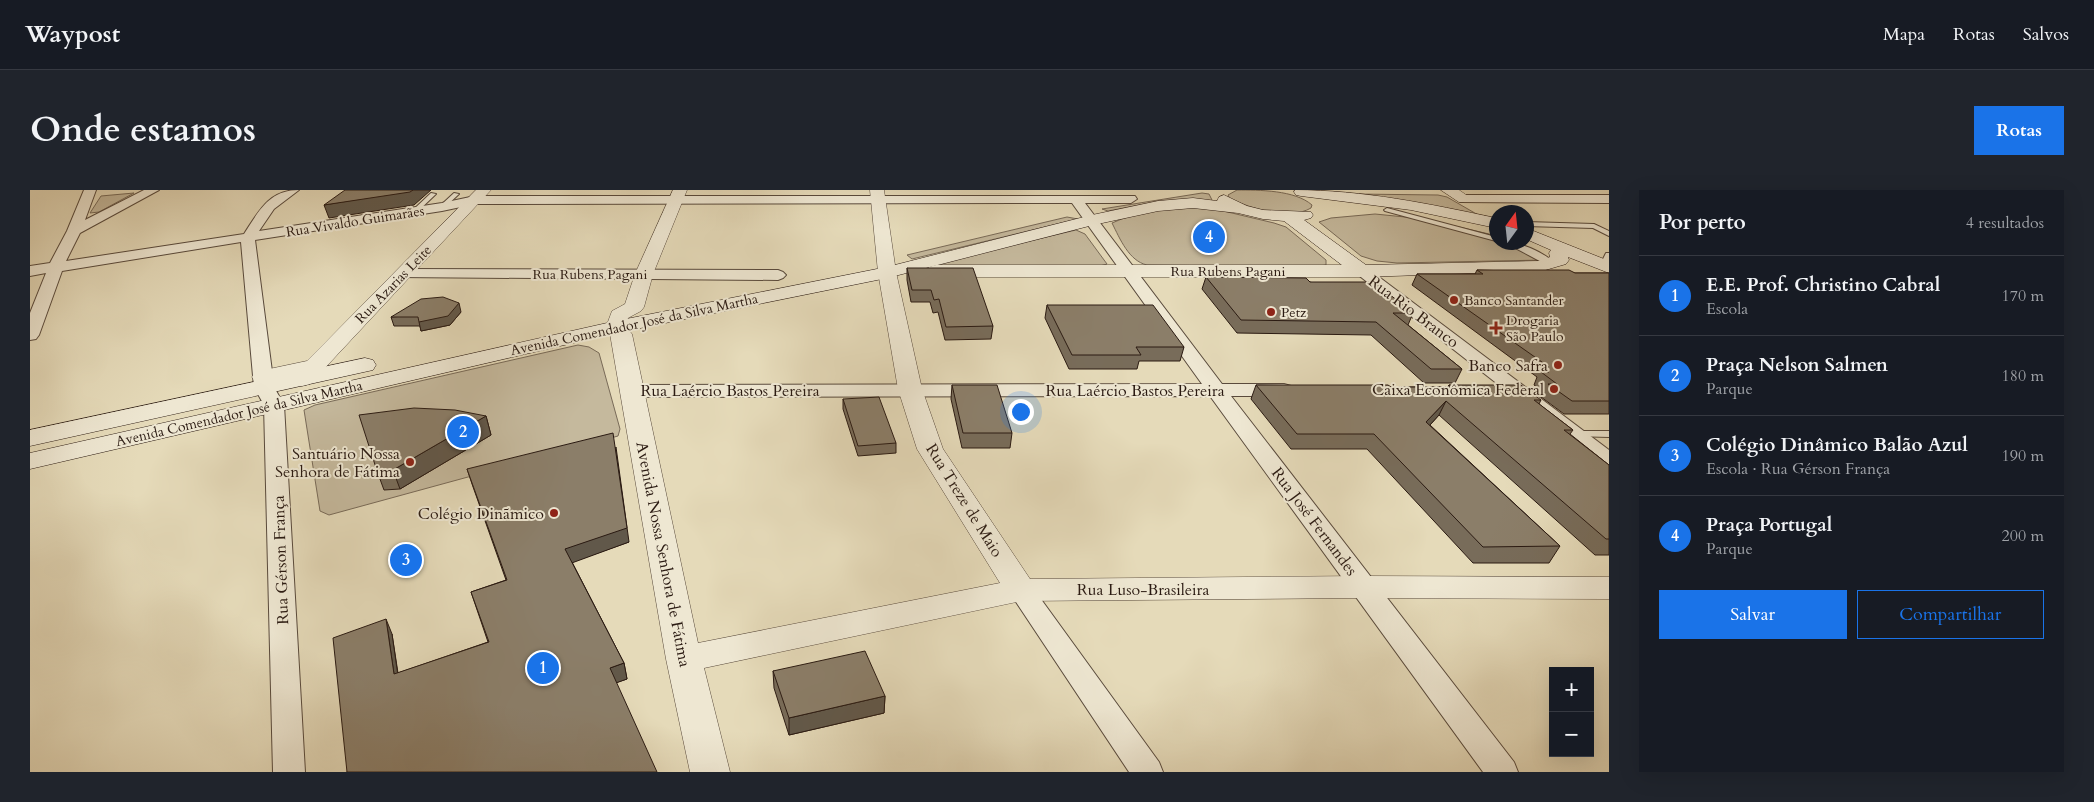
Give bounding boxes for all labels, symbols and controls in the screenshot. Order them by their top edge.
text: Waypost [25,18,120,51]
text: Mapa [1883,22,1925,47]
text: Rotas [1953,22,1995,47]
text: Salvos [2023,22,2069,47]
text: Onde estamos [30,106,256,154]
button: Rotas [1974,106,2064,155]
street label: Rua Vivaldo Guimarães [285,201,426,242]
north arrow [1489,205,1534,250]
text: Por perto [1659,208,1746,237]
text: 4 resultados [1966,212,2044,234]
pin: 4 [1193,218,1225,256]
street label: Rua Azarias Leite [351,241,436,328]
street label: Rua Rubens Pagani [1171,262,1286,281]
street label: Rua Rubens Pagani [533,265,648,284]
street label: Rua Rio Branco [1364,270,1464,353]
text: E.E. Prof. Christino Cabral [1706,272,1940,298]
text: 1 [1671,285,1679,307]
text: 170 m [2002,285,2044,307]
street label: Avenida Comendador José da Silva Martha [509,289,760,360]
place label: Banco Santander [1464,291,1564,310]
marker: Banco Santander [1448,294,1460,306]
text: Escola [1706,298,1748,320]
place label: Petz [1281,303,1307,322]
marker: Petz [1265,306,1277,318]
place label: Drogaria São Paulo [1506,311,1564,346]
marker: Drogaria São Paulo [1490,322,1502,334]
text: Praça Nelson Salmen [1706,352,1888,378]
place label: Banco Safra [1468,355,1548,377]
marker: Banco Safra [1552,359,1564,371]
text: 2 [1671,365,1679,387]
text: 180 m [2002,365,2044,387]
street label: Avenida Comendador José da Silva Martha [114,376,364,451]
text: Parque [1706,378,1753,400]
place label: Caixa Econômica Federal [1372,379,1544,401]
street label: Rua Laércio Bastos Pereira [640,380,820,402]
street label: Rua Laércio Bastos Pereira [1045,380,1225,402]
marker: Caixa Econômica Federal [1548,383,1560,395]
your location [1008,399,1034,425]
pin: 2 [447,413,479,451]
text: Colégio Dinâmico Balão Azul [1706,432,1968,458]
street label: Avenida Nossa Senhora de Fátima [630,440,696,669]
street label: Rua Treze de Maio [920,440,1008,562]
place label: Santuário Nossa Senhora de Fátima [275,443,400,483]
text: 3 [1671,445,1679,467]
text: 190 m [2002,445,2044,467]
marker: Santuário Nossa Senhora de Fátima [404,456,416,468]
text: Escola · Rua Gérson França [1706,458,1890,480]
street label: Rua José Fernandes [1266,463,1362,580]
street label: Rua Gérson França [268,495,294,625]
place label: Colégio Dinãmico [418,503,544,525]
marker: Colégio Dinãmico [548,507,560,519]
text: Praça Portugal [1706,512,1832,538]
text: 4 [1671,525,1679,547]
text: 200 m [2002,525,2044,547]
text: Parque [1706,538,1753,560]
pin: 3 [390,541,422,579]
street label: Rua Luso-Brasileira [1077,579,1209,601]
button: Salvar [1659,590,1847,639]
button: Compartilhar [1857,590,2044,639]
pin: 1 [527,649,559,687]
map controls [1549,667,1594,757]
button: + [1549,667,1594,712]
button: − [1549,712,1594,757]

